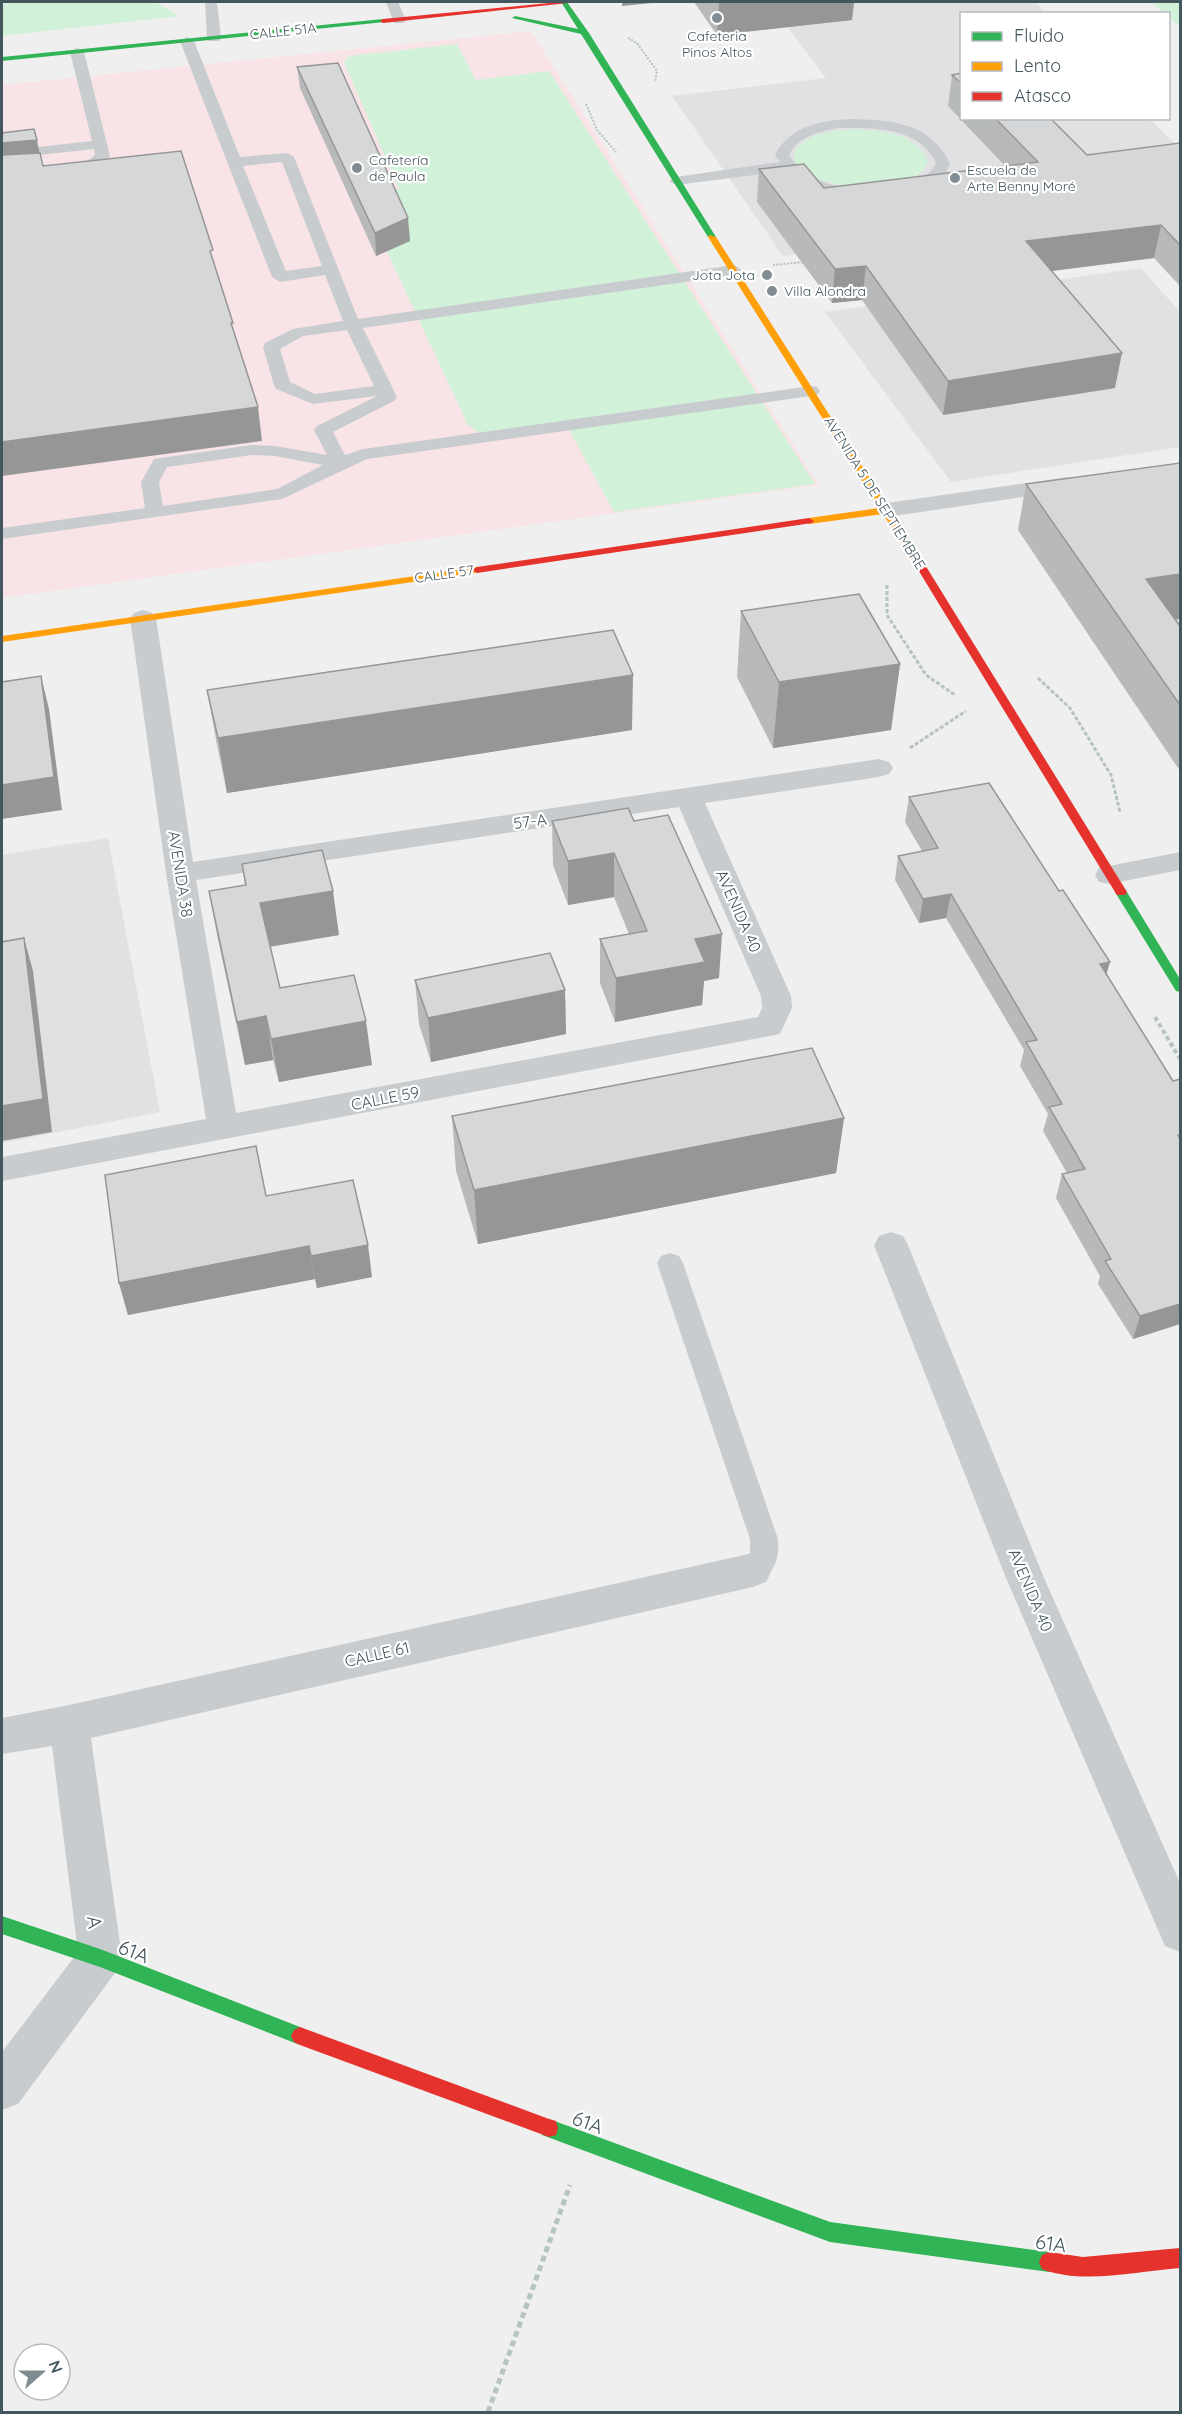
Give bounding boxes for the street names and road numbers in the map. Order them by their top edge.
street label: CALLE 51A [249,19,317,43]
street label: AVENIDA 5 DE SEPTIEMBRE [820,413,930,573]
street label: CALLE 57 [413,561,475,587]
street label: 57-A [512,809,548,833]
street label: AVENIDA 38 [164,829,198,919]
street label: AVENIDA 40 [712,867,766,955]
street label: CALLE 59 [349,1082,421,1114]
street label: AVENIDA 40 [1005,1545,1057,1635]
street label: CALLE 61 [343,1637,411,1671]
street label: A [82,1914,108,1930]
street label: 61A [115,1934,153,1968]
street label: 61A [569,2105,607,2139]
street label: 61A [1034,2228,1068,2258]

